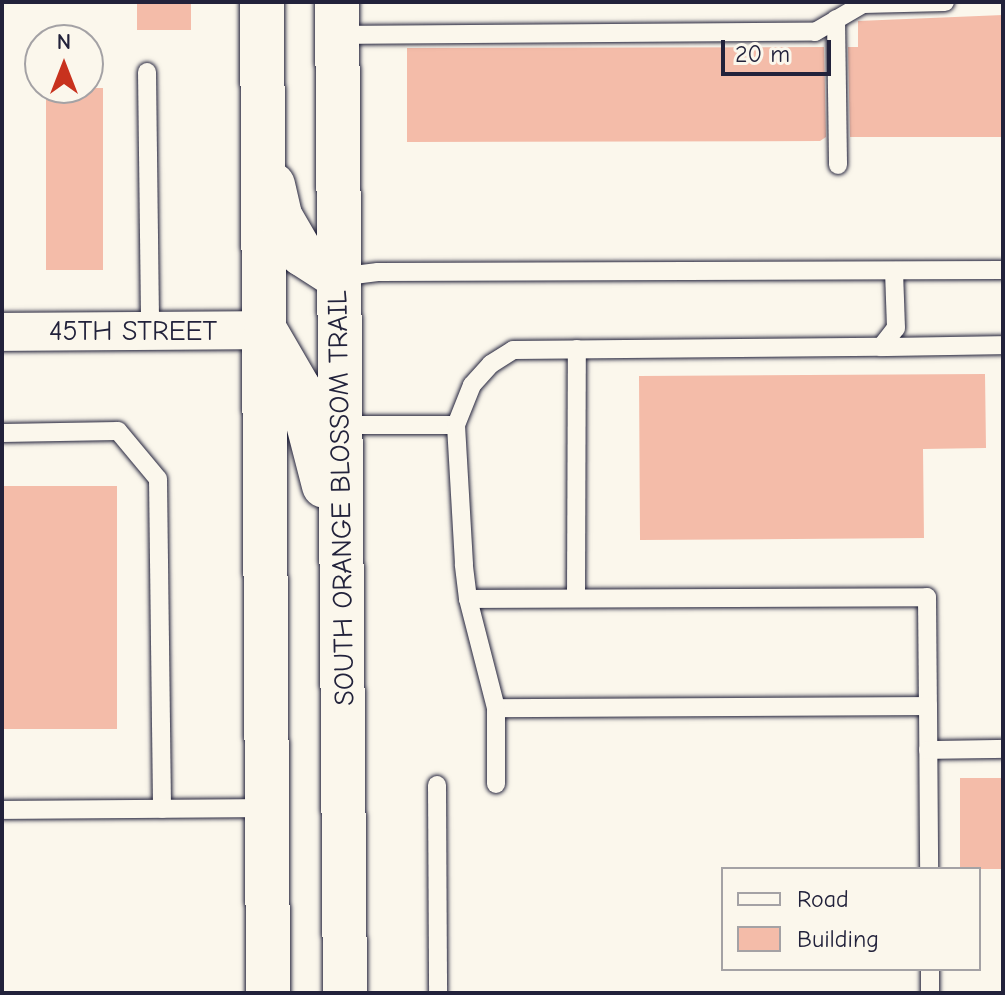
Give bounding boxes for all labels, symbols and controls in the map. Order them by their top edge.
north arrow [24,24,104,104]
scale bar [725,24,835,74]
text: N [57,29,71,55]
text: 20 m [735,40,790,68]
street label: SOUTH ORANGE BLOSSOM TRAIL [321,290,361,706]
street label: 45TH STREET [49,314,217,348]
legend [721,867,981,971]
text: Road [797,885,849,913]
text: Building [797,925,879,953]

